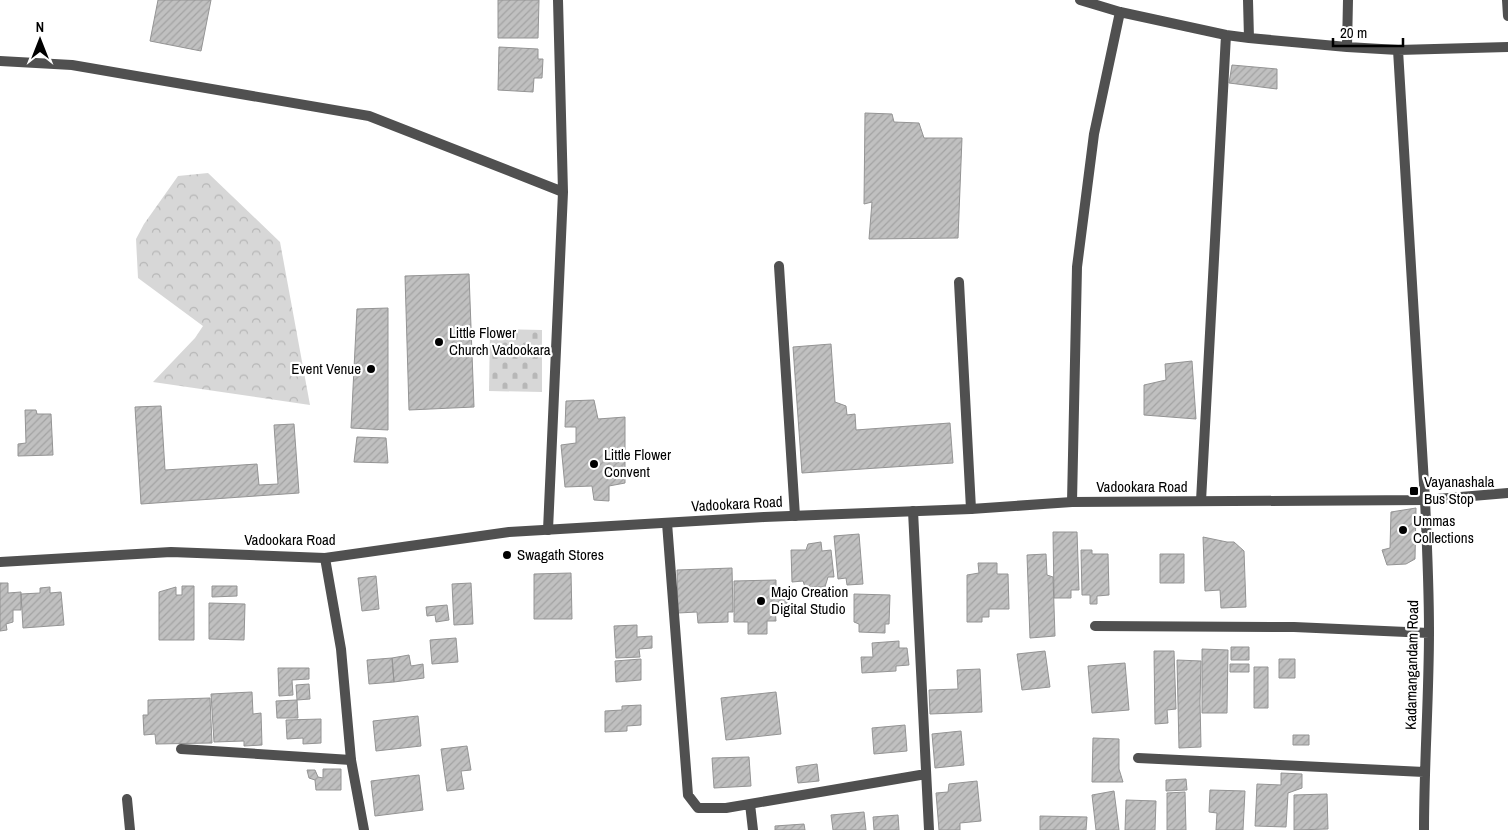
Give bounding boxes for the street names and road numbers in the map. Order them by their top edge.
street label: Vadookara Road [1096,476,1188,497]
street label: Vadookara Road [691,491,783,516]
street label: Vadookara Road [244,529,336,550]
street label: Kadamangandam Road [1400,600,1423,730]

